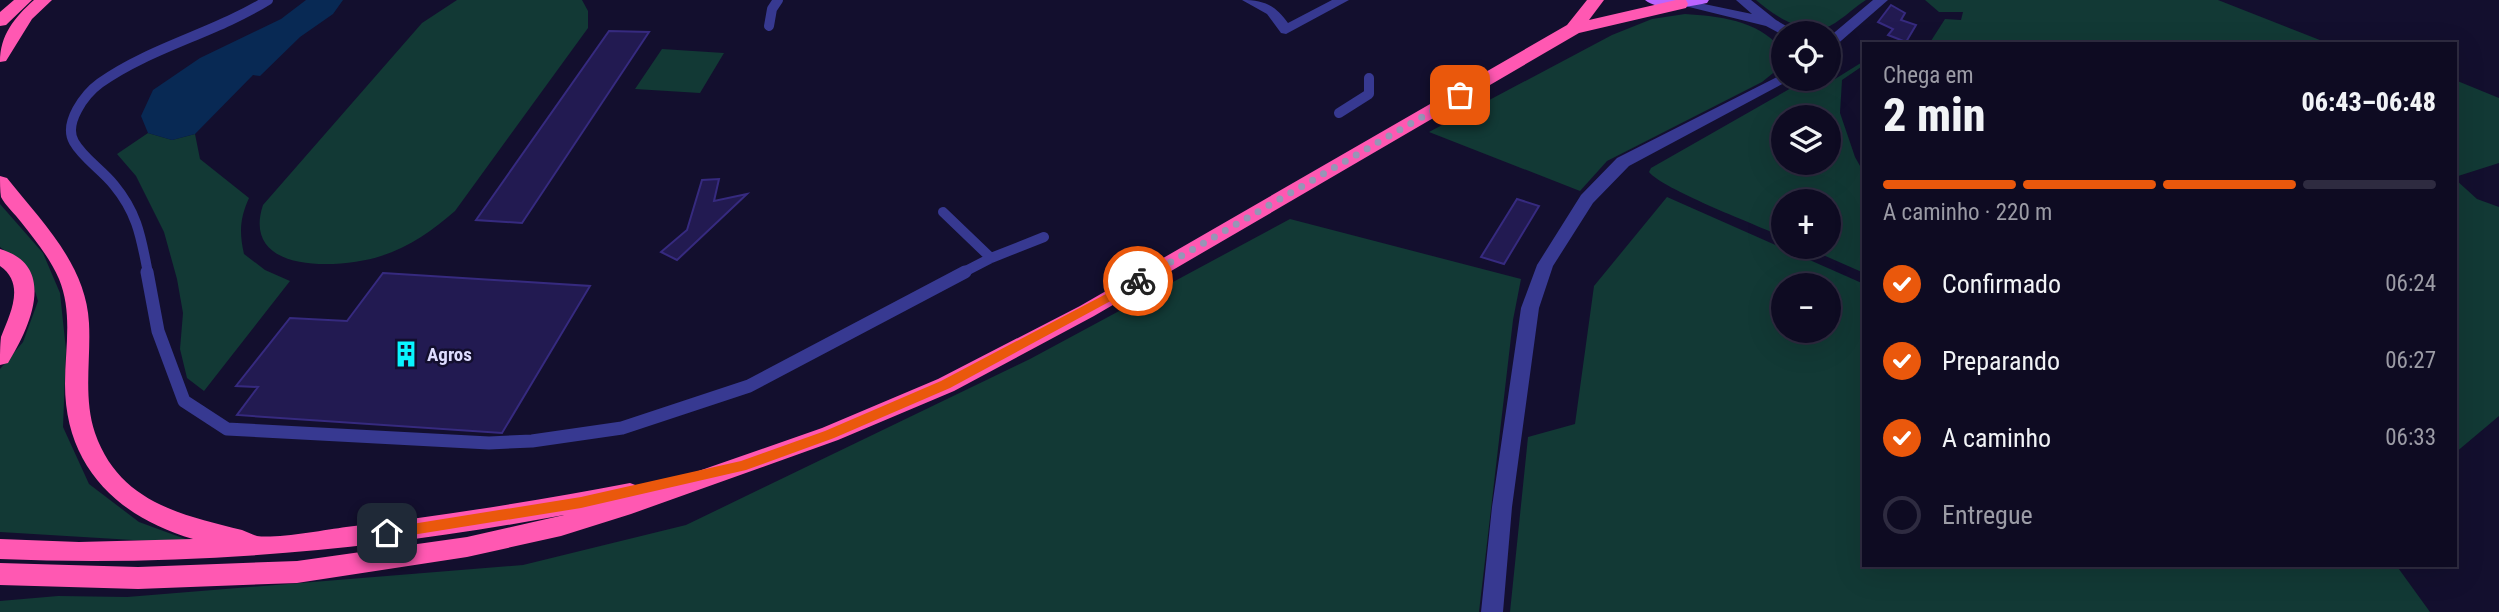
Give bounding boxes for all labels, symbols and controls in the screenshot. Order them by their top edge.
map controls [1771,21,1841,343]
button: locate [1771,21,1841,91]
text: Chega em [1883,62,1974,89]
pin [1430,65,1490,125]
icon: bag [1441,76,1479,114]
text: 06:43–06:48 [2302,87,2436,117]
text: 2 min [1883,88,1986,142]
button: layers [1771,105,1841,175]
button: + [1771,189,1841,259]
text: A caminho · 220 m [1883,199,2052,226]
courier [1103,246,1173,316]
icon: bike [1119,262,1157,300]
icon: check [1883,265,1921,303]
text: Confirmado [1942,269,2061,299]
text: 06:24 [2385,270,2436,297]
button: − [1771,273,1841,343]
building icon: Agros [391,339,421,369]
icon: check [1883,342,1921,380]
place label: Agros [427,343,472,366]
text: Preparando [1942,346,2060,376]
text: 06:27 [2385,347,2436,374]
icon: check [1883,419,1921,457]
text: A caminho [1942,423,2051,453]
text: 06:33 [2385,424,2436,451]
text: Entregue [1942,500,2033,530]
pin [357,503,417,563]
icon: home [368,514,406,552]

